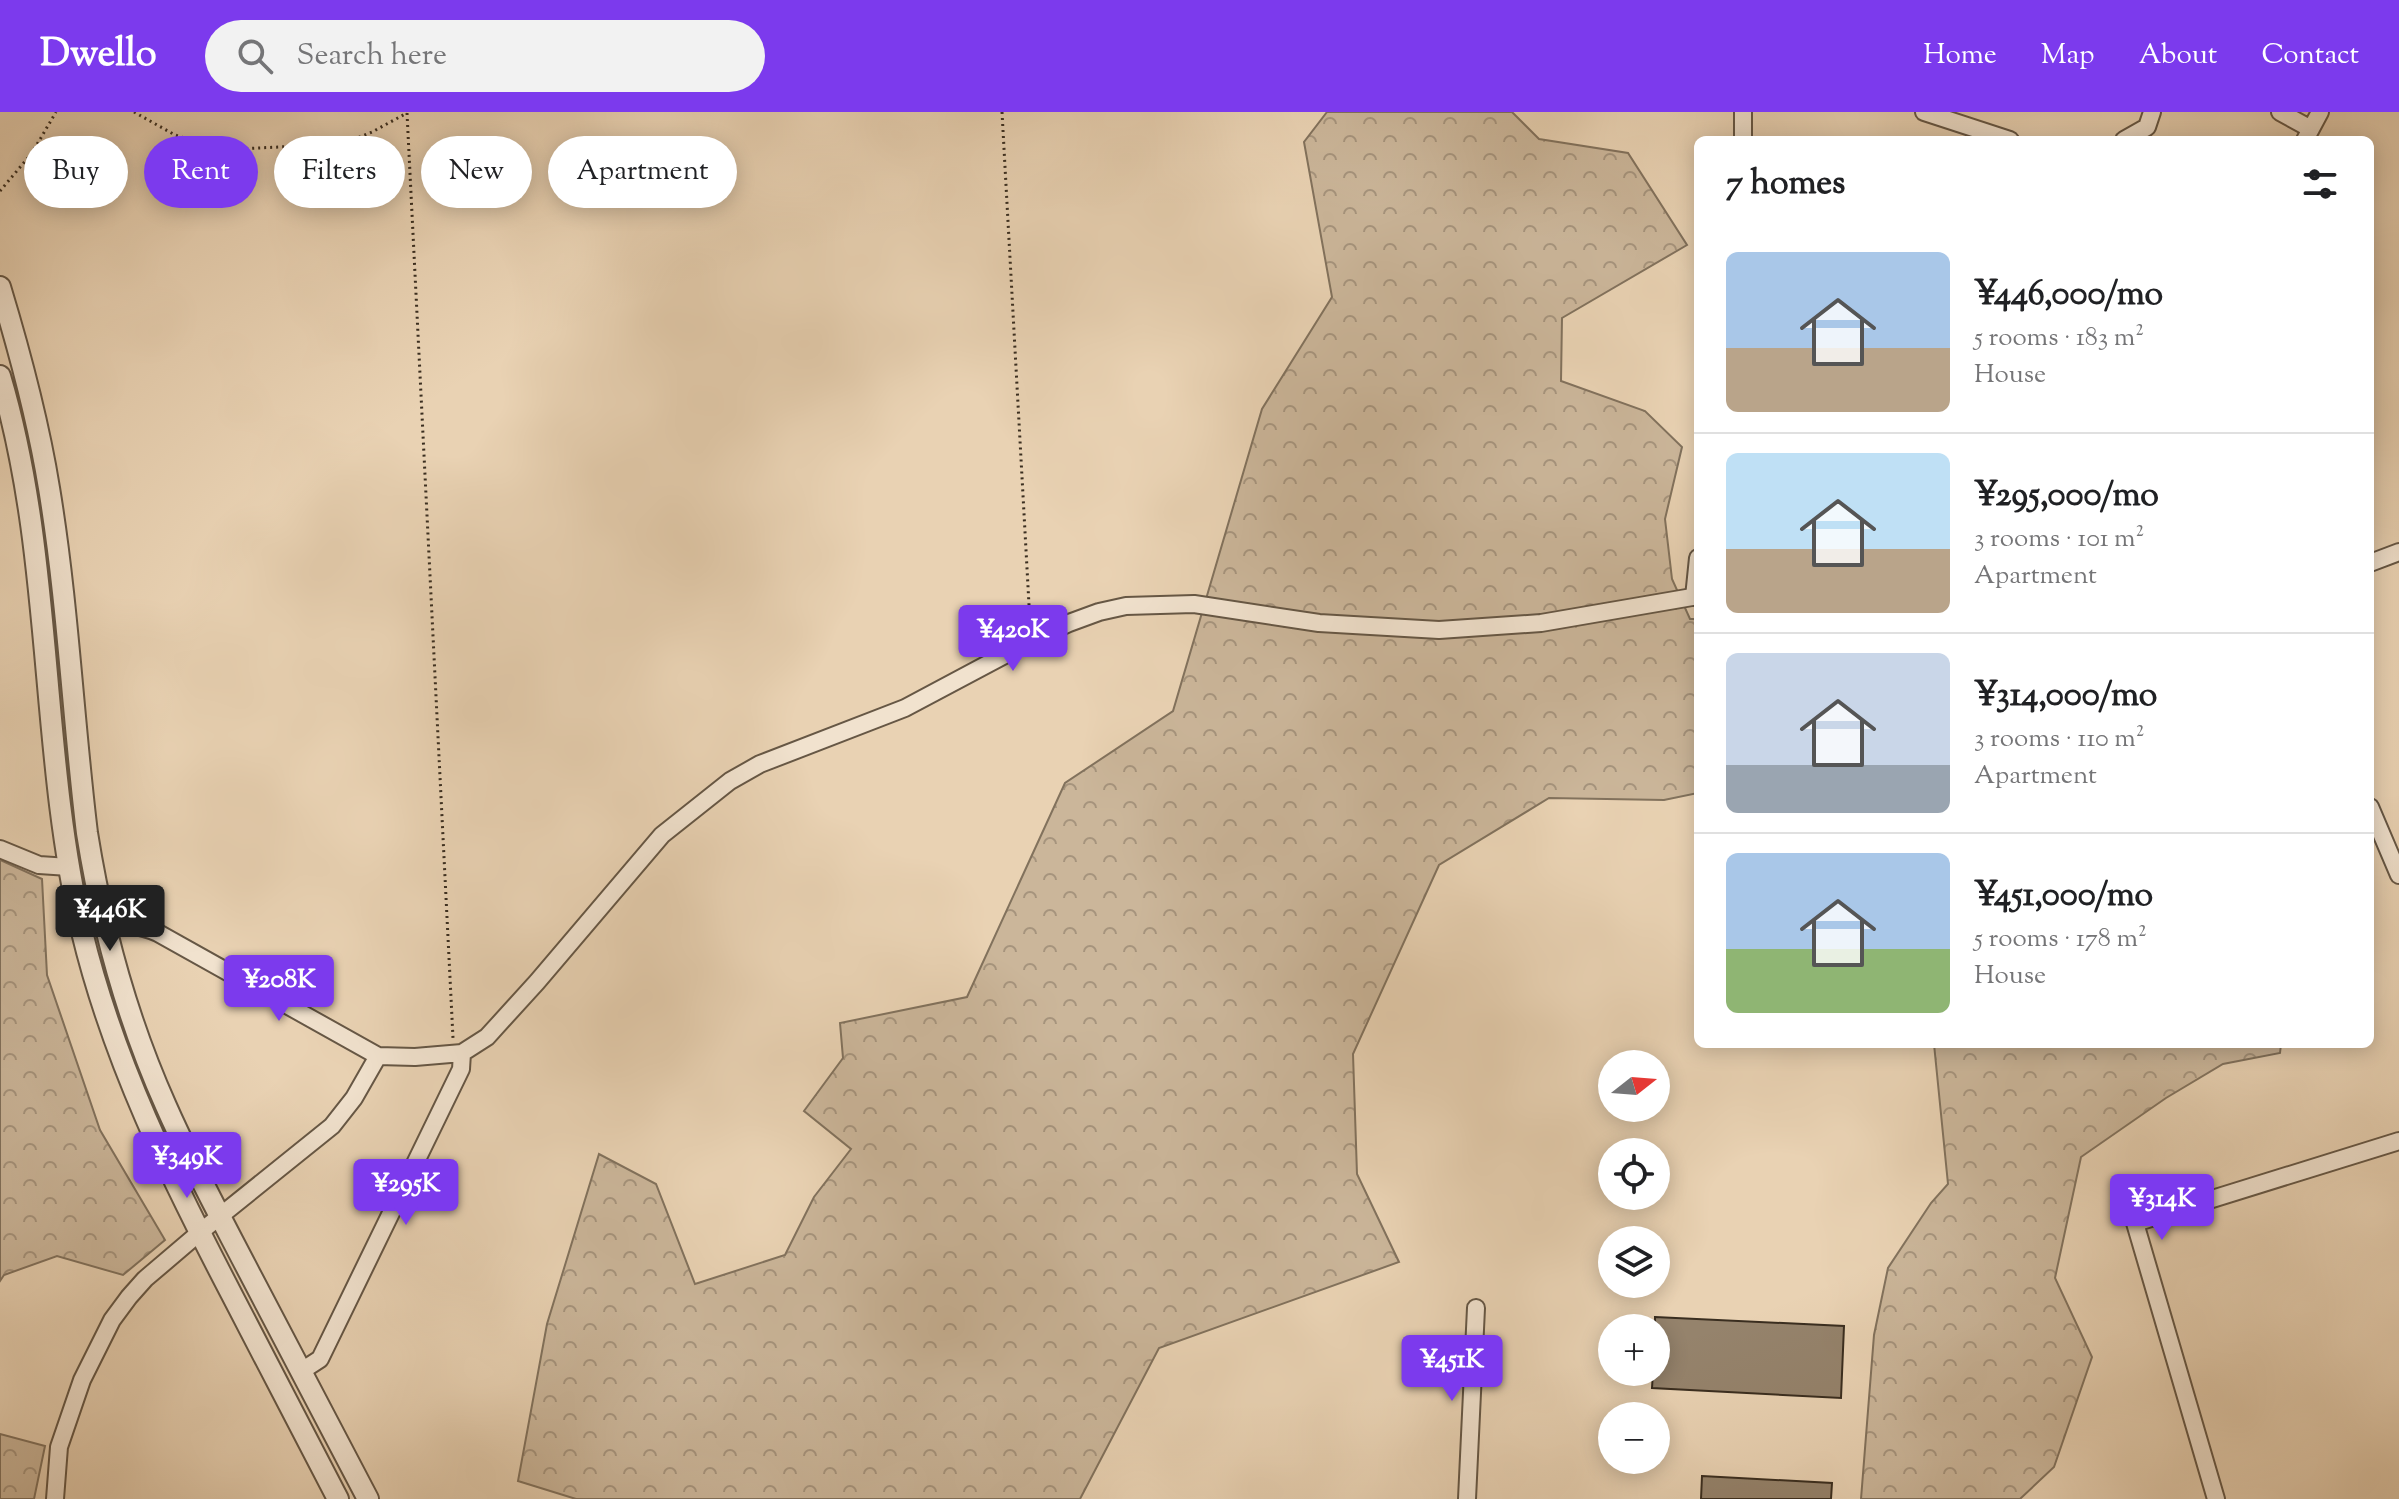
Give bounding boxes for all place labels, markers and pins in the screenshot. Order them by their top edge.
pin: ¥420K [957,605,1069,673]
pin: ¥446K [54,885,166,953]
pin: ¥208K [223,955,335,1023]
pin: ¥349K [131,1132,243,1200]
pin: ¥295K [350,1159,462,1227]
pin: ¥314K [2106,1174,2218,1242]
pin: ¥451K [1396,1335,1508,1403]

